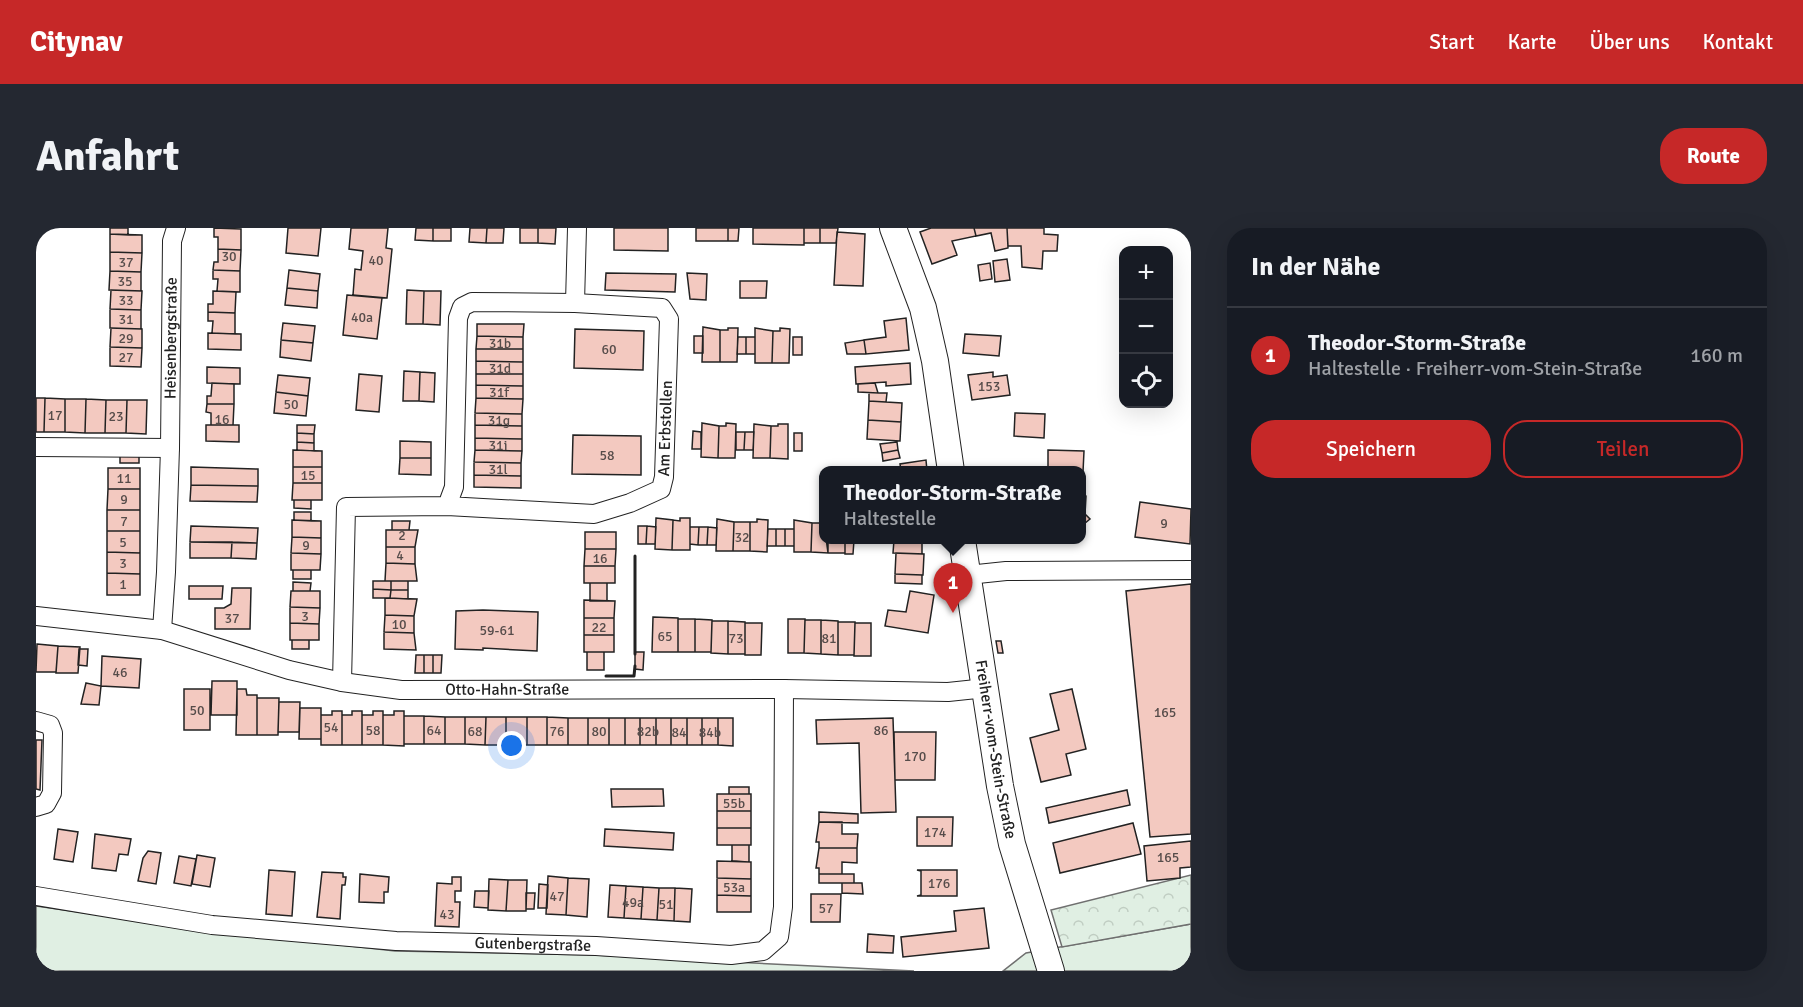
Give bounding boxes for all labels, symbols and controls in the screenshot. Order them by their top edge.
text: Citynav [30,25,123,59]
text: Start [1429,29,1474,55]
text: Karte [1507,29,1556,55]
text: Über uns [1589,29,1670,55]
text: Kontakt [1703,29,1773,55]
button: Route [1660,128,1767,184]
text: Anfahrt [36,131,179,182]
map controls [1119,246,1173,408]
button: + [1119,246,1173,300]
house number: 30 [221,248,237,265]
text: In der Nähe [1251,251,1381,283]
house number: 40 [368,252,384,269]
house number: 37 [118,254,134,271]
house number: 35 [117,273,133,290]
street label: Heisenbergstraße [160,277,182,399]
house number: 33 [118,292,134,309]
button: − [1119,300,1173,354]
house number: 40a [351,309,373,326]
house number: 31 [118,311,134,328]
text: Theodor-Storm-Straße [1308,329,1526,356]
house number: 29 [118,330,134,347]
house number: 31b [489,335,511,352]
house number: 60 [601,341,617,358]
text: 1 [1265,343,1276,368]
text: 160 m [1690,343,1743,368]
house number: 27 [118,349,134,366]
button: locate [1119,354,1173,408]
text: Haltestelle · Freiherr-vom-Stein-Straße [1308,356,1642,381]
house number: 31d [489,360,511,377]
house number: 153 [978,378,1000,395]
street label: Am Erbstollen [654,380,677,477]
house number: 31f [489,384,510,401]
house number: 50 [283,396,299,413]
house number: 17 [47,407,63,424]
house number: 23 [108,408,124,425]
house number: 16 [214,411,230,428]
house number: 31g [488,412,510,429]
button: Speichern [1251,420,1491,478]
button: Teilen [1503,420,1743,478]
house number: 31i [489,437,507,454]
house number: 58 [599,447,615,464]
house number: 31l [488,461,508,478]
popup [819,466,1086,544]
house number: 15 [300,467,316,484]
house number: 11 [116,470,132,487]
text: Theodor-Storm-Straße [843,479,1062,506]
house number: 9 [120,491,128,508]
text: Haltestelle [843,506,936,531]
house number: 7 [120,513,128,530]
house number: 9 [1160,515,1168,532]
house number: 2 [398,527,406,544]
house number: 32 [734,529,750,546]
house number: 5 [119,534,127,551]
house number: 9 [302,537,310,554]
house number: 4 [396,547,404,564]
house number: 16 [592,550,608,567]
house number: 3 [119,555,127,572]
pin: 1 [934,564,972,613]
house number: 1 [119,576,127,593]
house number: 3 [301,608,309,625]
house number: 37 [224,610,240,627]
house number: 10 [391,616,407,633]
house number: 22 [591,619,607,636]
house number: 59-61 [479,622,515,639]
house number: 65 [657,628,673,645]
house number: 73 [728,630,744,647]
house number: 81 [821,630,837,647]
street label: Freiherr-vom-Stein-Straße [971,658,1021,841]
house number: 46 [112,664,128,681]
street label: Otto-Hahn-Straße [445,680,569,700]
house number: 50 [189,702,205,719]
house number: 165 [1154,704,1176,721]
house number: 54 [323,719,339,736]
house number: 58 [365,722,381,739]
house number: 64 [426,722,442,739]
house number: 86 [873,722,889,739]
house number: 68 [467,723,483,740]
house number: 76 [549,723,565,740]
house number: 80 [591,723,607,740]
house number: 82b [637,723,659,740]
house number: 84 [671,724,687,741]
house number: 84b [699,724,721,741]
your location [497,731,526,760]
house number: 170 [904,748,926,765]
house number: 55b [723,795,745,812]
house number: 174 [924,824,947,841]
house number: 165 [1157,849,1179,866]
house number: 176 [928,875,950,892]
house number: 53a [723,879,745,896]
house number: 47 [549,888,565,905]
house number: 49a [622,894,644,911]
house number: 51 [658,896,674,913]
house number: 57 [818,900,834,917]
house number: 43 [439,906,455,923]
street label: Gutenbergstraße [474,933,591,956]

